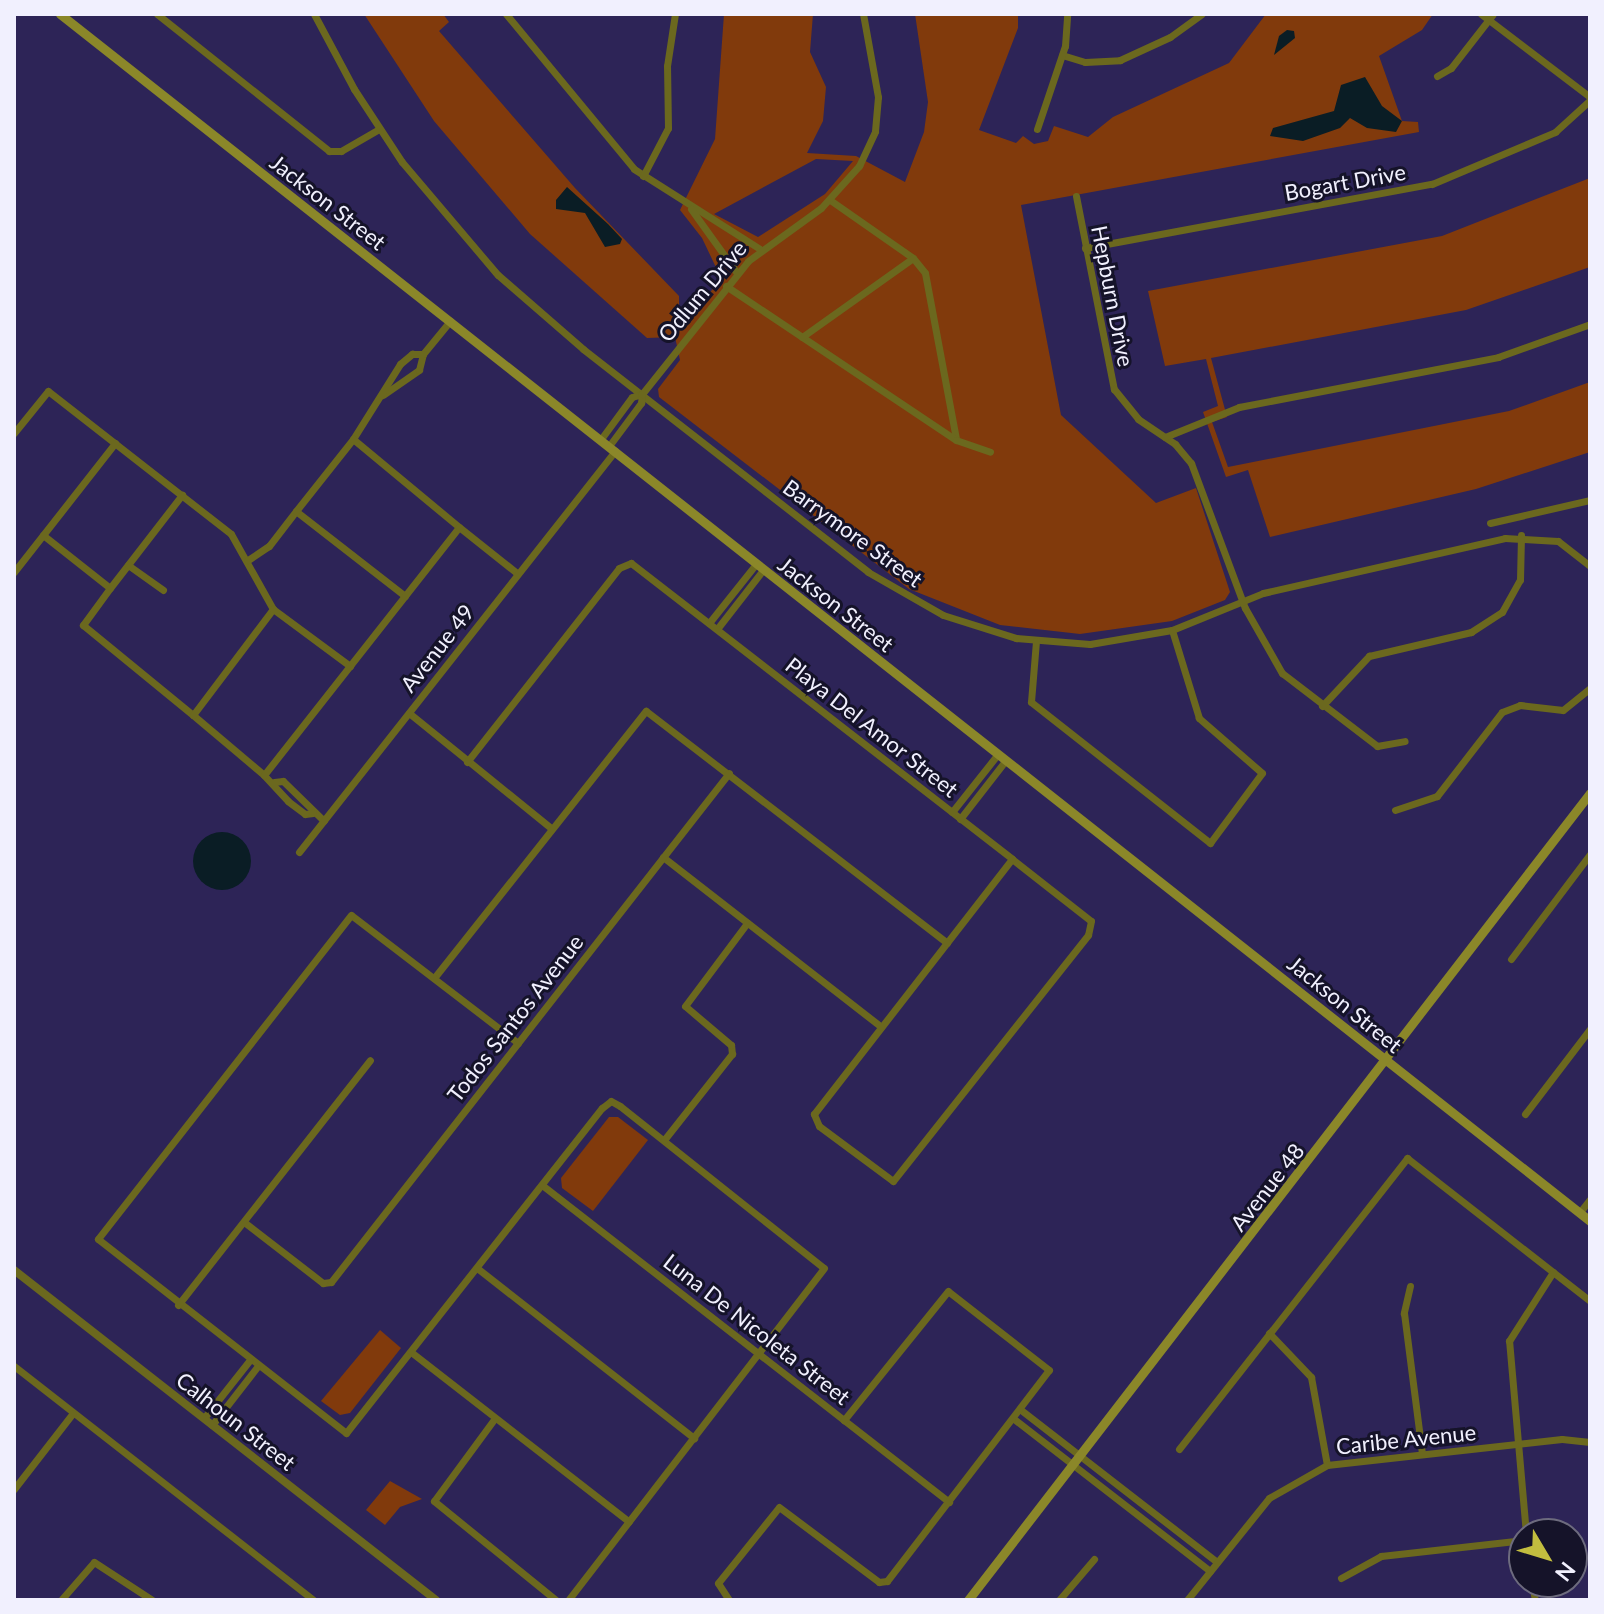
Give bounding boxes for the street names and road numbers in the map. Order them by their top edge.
street label: Jackson Street [265,149,391,255]
street label: Bogart Drive [1282,158,1408,206]
street label: Hepburn Drive [1086,223,1140,369]
street label: Odlum Drive [652,235,752,347]
street label: Barrymore Street [778,474,928,592]
street label: Jackson Street [773,551,899,657]
street label: Avenue 49 [395,599,479,697]
street label: Playa Del Amor Street [780,651,964,803]
street label: Todos Santos Avenue [441,929,589,1107]
street label: Jackson Street [1283,950,1407,1058]
street label: Avenue 48 [1225,1138,1309,1236]
street label: Luna De Nicoleta Street [658,1248,856,1410]
street label: Calhoun Street [171,1366,301,1476]
street label: Caribe Avenue [1334,1418,1478,1460]

